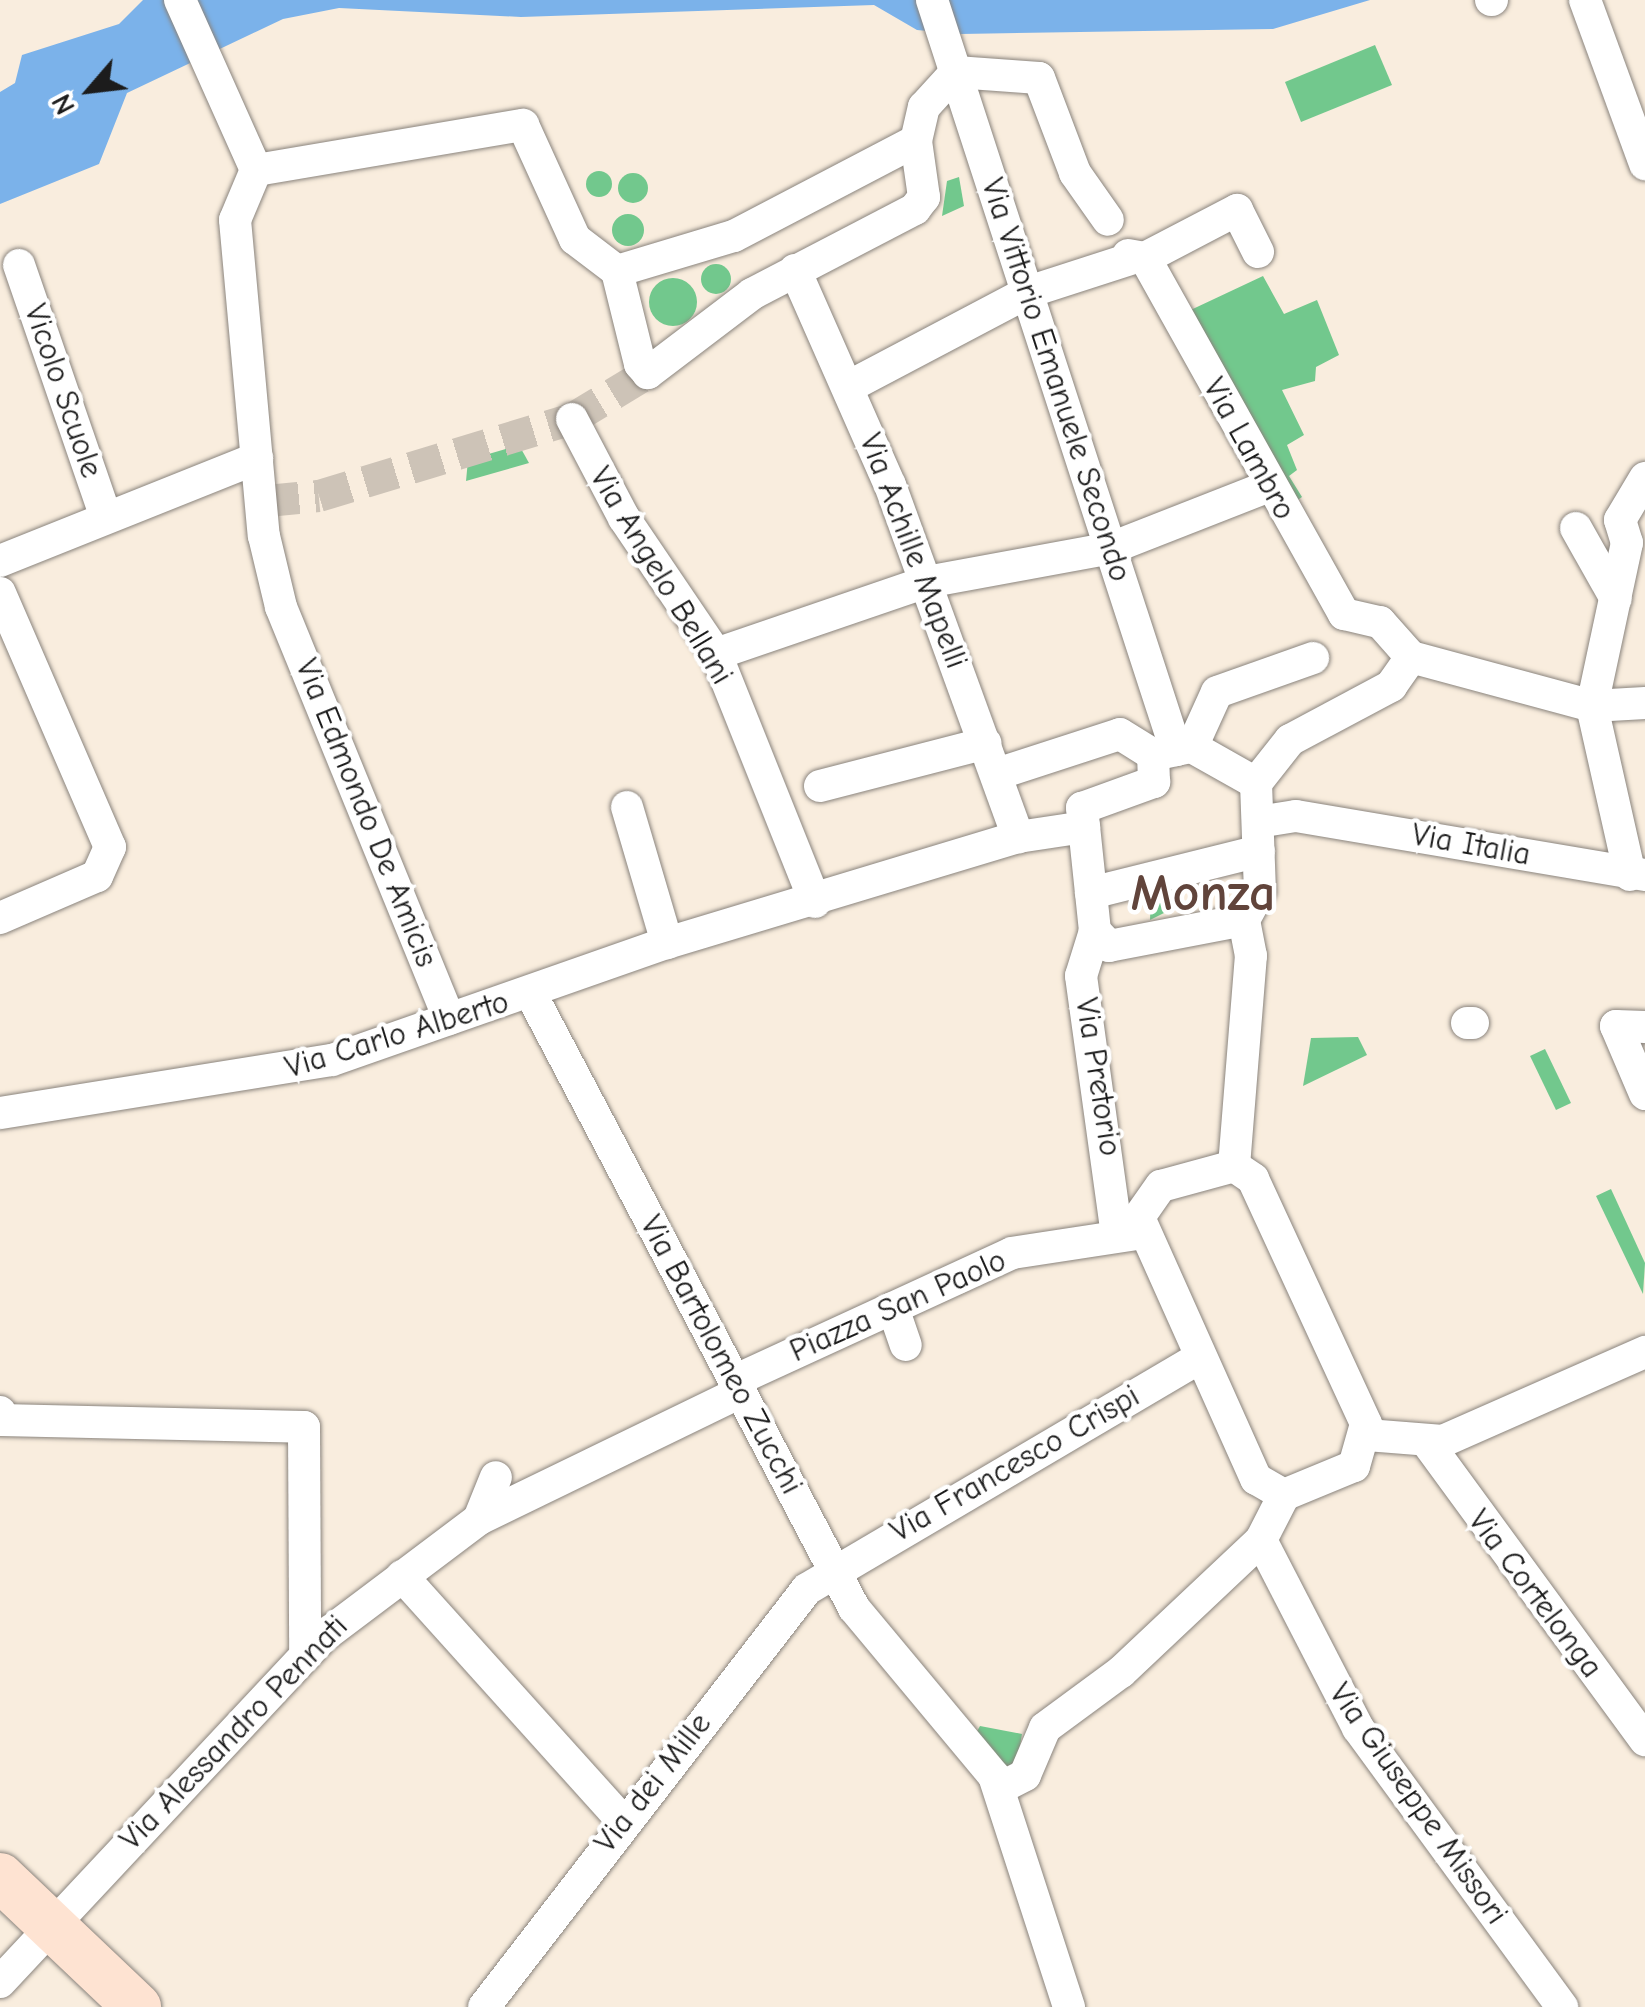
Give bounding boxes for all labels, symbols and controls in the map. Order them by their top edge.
north arrow [40,40,140,140]
text: N [45,89,82,120]
street label: Via Vittorio Emanuele Secondo [973,174,1139,586]
street label: Vicolo Scuole [15,299,111,483]
street label: Via Lambro [1194,371,1304,527]
street label: Via Achille Mapelli [851,428,975,674]
street label: Via Angelo Bellani [581,460,741,692]
street label: Via Edmondo De Amicis [287,653,445,973]
street label: Via Italia [1409,816,1533,874]
district label: Monza [1131,863,1275,925]
street label: Via Carlo Alberto [281,983,513,1087]
street label: Via Pretorio [1067,995,1129,1159]
street label: Via Bartolomeo Zucchi [631,1209,811,1501]
street label: Piazza San Paolo [784,1241,1012,1371]
street label: Via Francesco Crispi [884,1377,1146,1551]
street label: Via Cortelonga [1459,1502,1611,1686]
street label: Via Alessandro Pennati [112,1608,356,1858]
street label: Via Giuseppe Missori [1320,1676,1516,1932]
street label: Via dei Mille [587,1706,719,1860]

